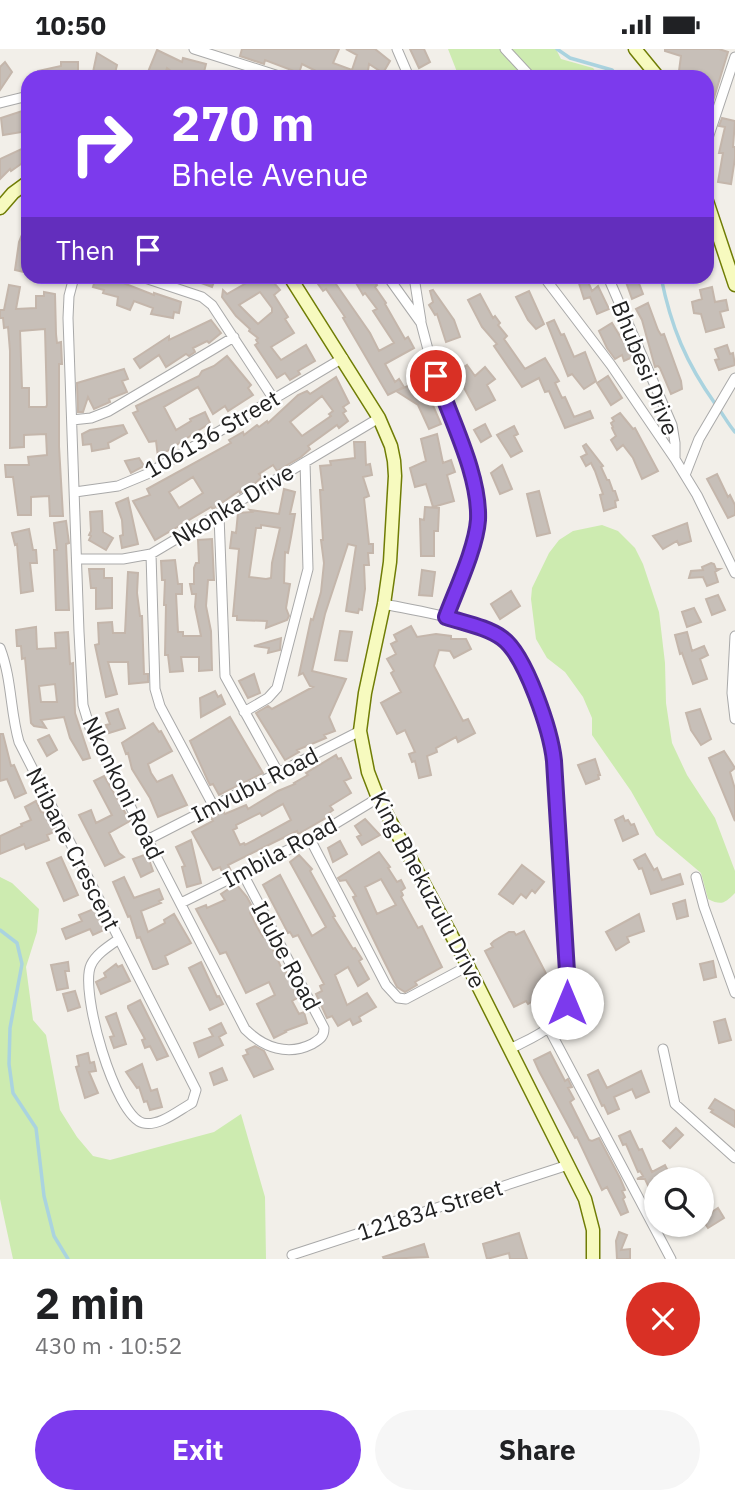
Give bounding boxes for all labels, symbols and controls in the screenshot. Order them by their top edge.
text: 10:50 [35,8,106,42]
text: 270 m [171,91,315,154]
icon: right [56,98,147,189]
text: Bhele Avenue [171,153,368,195]
icon: arrive [129,231,167,269]
text: Then [56,233,115,267]
street label: Bhubesi Drive [605,296,687,439]
pin [406,346,466,406]
icon: arrive [417,357,455,395]
street label: 106136 Street [138,382,285,484]
street label: Nkonka Drive [166,456,299,552]
street label: Nkonkoni Road [76,711,172,864]
street label: Imvubu Road [186,739,323,829]
street label: Ntibane Crescent [20,762,128,935]
street label: King Bhekuzulu Drive [364,786,493,993]
street label: Imbila Road [217,808,342,894]
street label: Idube Road [246,896,328,1015]
position arrow [530,966,604,1040]
map controls [644,1167,714,1237]
button: search [644,1167,714,1237]
street label: 121834 Street [353,1171,506,1247]
text: 2 min [35,1276,145,1331]
button: close [626,1282,700,1356]
text: 430 m · 10:52 [35,1330,182,1360]
button: Exit [35,1410,361,1490]
button: Share [375,1410,700,1490]

